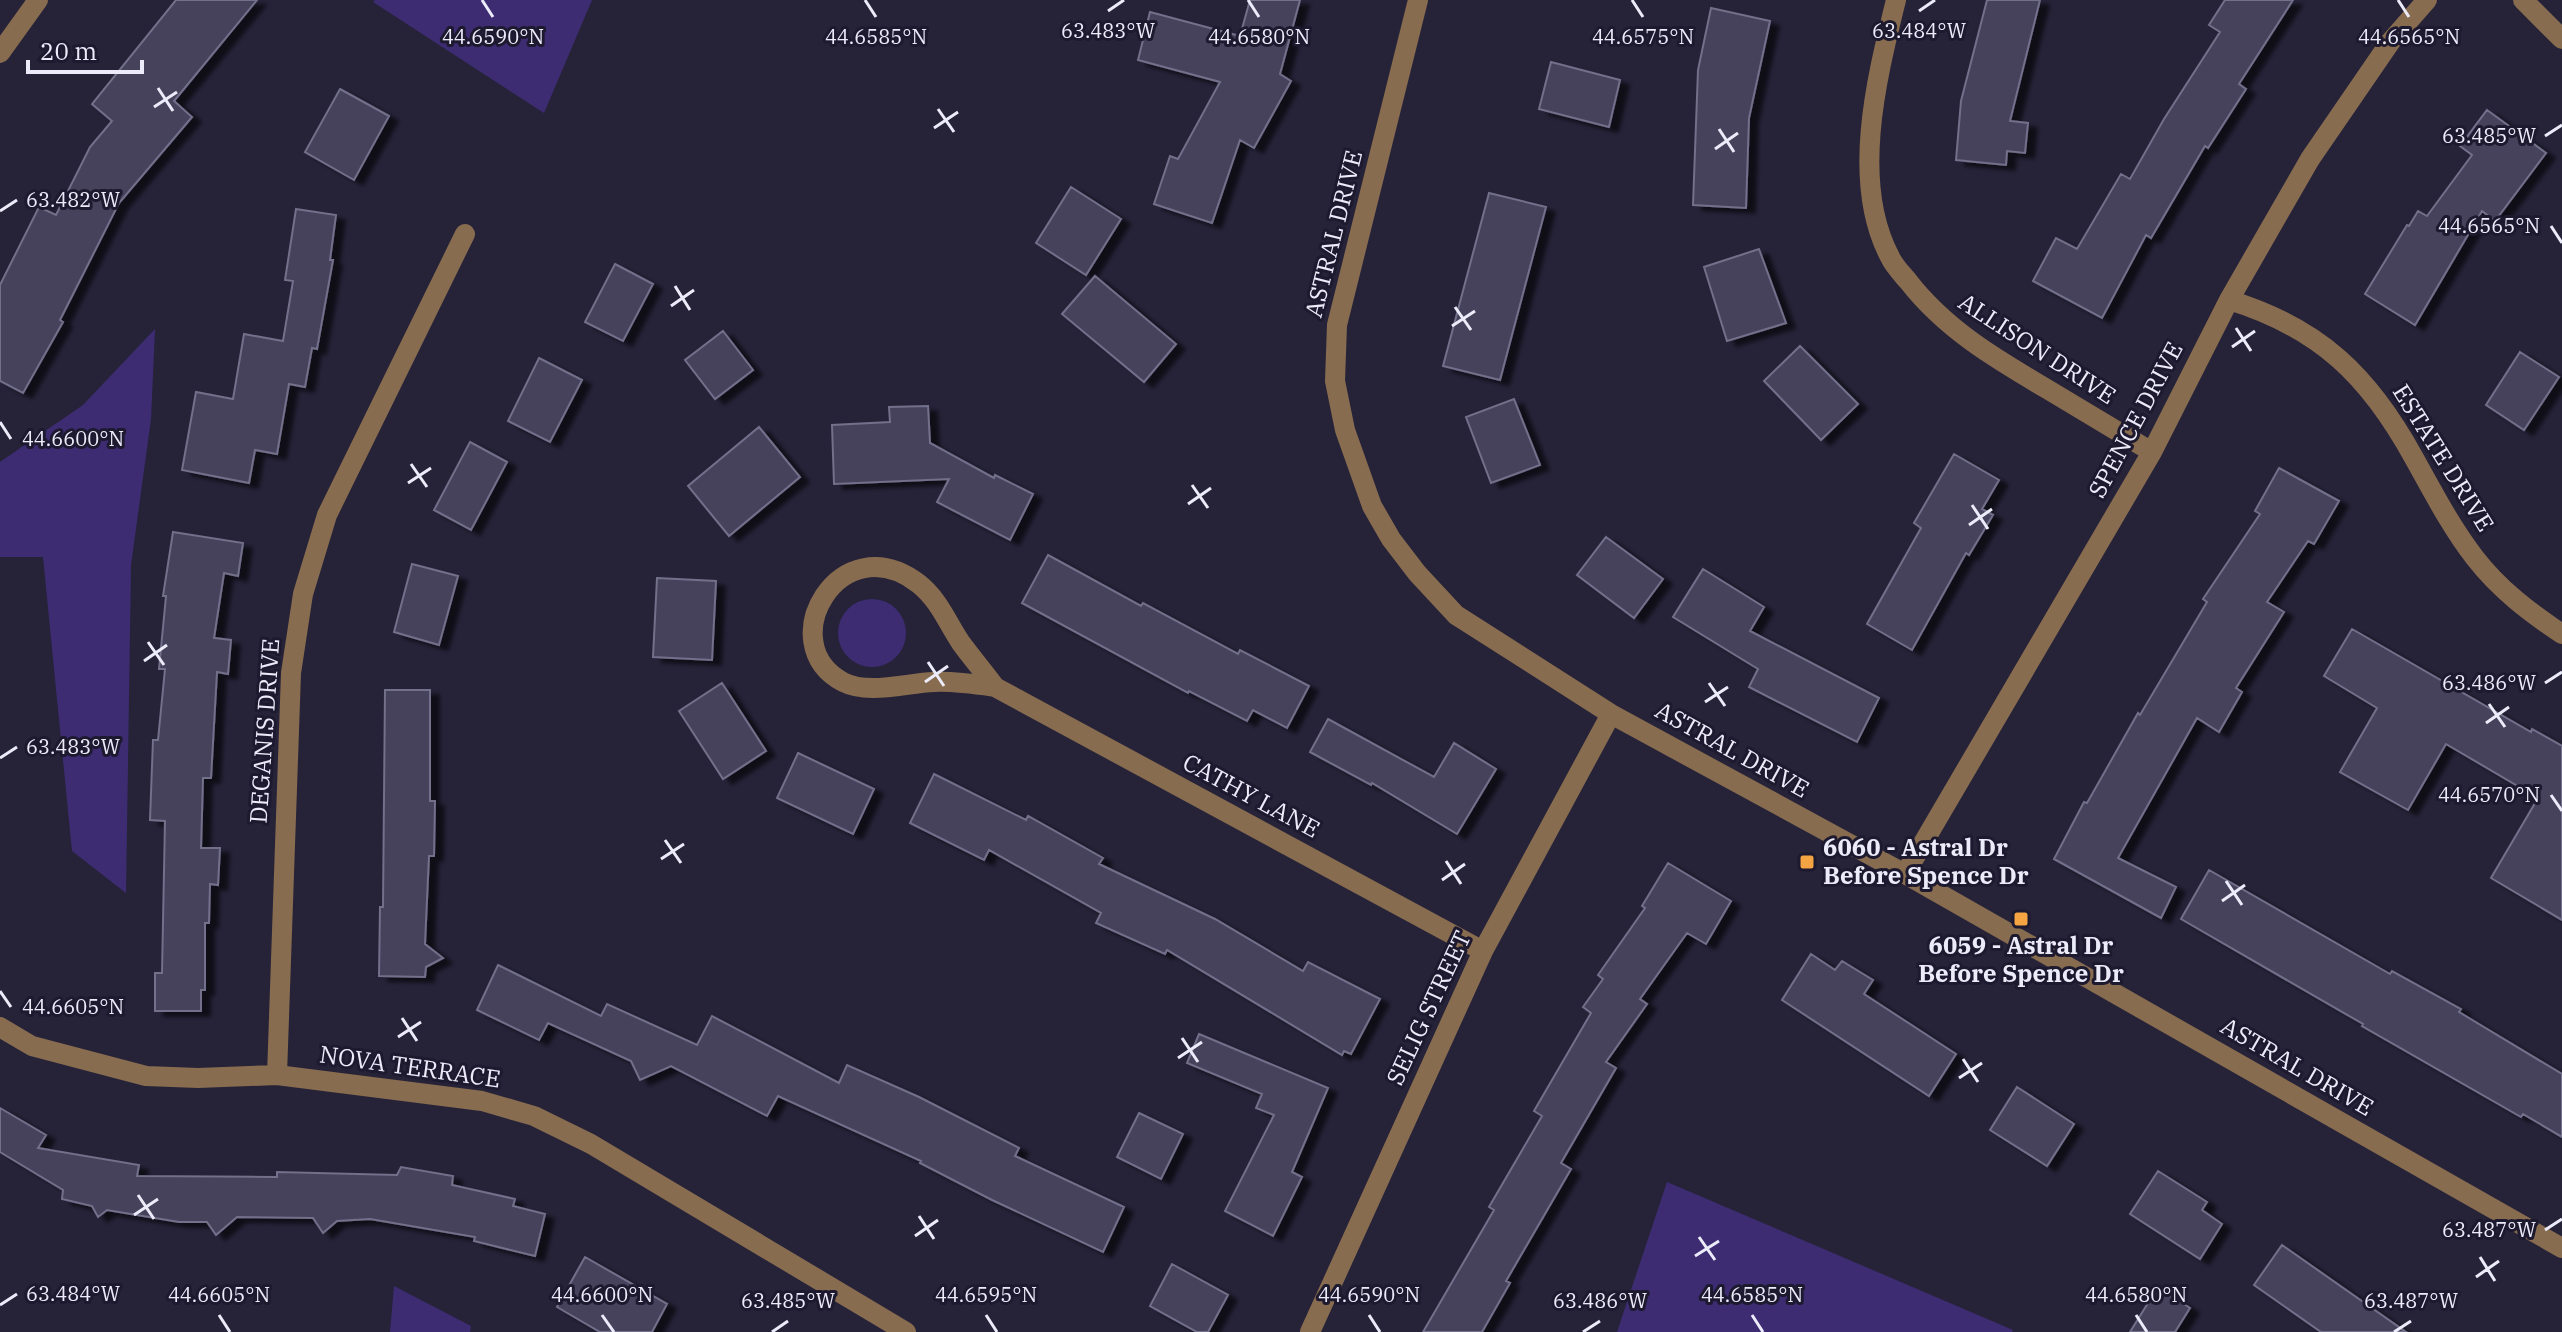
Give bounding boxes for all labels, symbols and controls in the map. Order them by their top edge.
text: 63.483°W [1061,17,1155,44]
text: 63.484°W [1872,17,1966,44]
text: 44.6590°N [442,23,544,50]
text: 44.6585°N [825,23,927,50]
text: 44.6580°N [1208,23,1310,50]
text: 44.6575°N [1592,23,1694,50]
text: 44.6565°N [2358,23,2460,50]
scale bar [28,24,142,74]
text: 20 m [40,35,97,67]
text: 63.485°W [2442,122,2536,149]
street label: ASTRAL DRIVE [1297,147,1369,321]
text: 63.482°W [26,186,120,213]
text: 44.6565°N [2438,212,2540,239]
street label: ALLISON DRIVE [1953,285,2122,411]
street label: SPENCE DRIVE [2081,336,2190,503]
street label: ESTATE DRIVE [2386,378,2502,537]
text: 44.6600°N [22,425,124,452]
street label: DEGANIS DRIVE [242,637,286,824]
text: 63.486°W [2442,669,2536,696]
street label: ASTRAL DRIVE [1650,694,1815,805]
text: 63.483°W [26,733,120,760]
street label: CATHY LANE [1177,746,1326,845]
text: 44.6570°N [2438,781,2540,808]
place label: 6060 - Astral Dr Before Spence Dr [1823,831,2029,891]
marker: 6060 - Astral Dr Before Spence Dr [1798,853,1816,871]
marker: 6059 - Astral Dr Before Spence Dr [2012,910,2030,928]
street label: SELIG STREET [1378,925,1478,1090]
place label: 6059 - Astral Dr Before Spence Dr [1918,929,2124,989]
text: 44.6605°N [22,993,124,1020]
street label: ASTRAL DRIVE [2215,1009,2380,1123]
street label: NOVA TERRACE [318,1037,503,1095]
text: 63.487°W [2442,1216,2536,1243]
text: 63.484°W [26,1280,120,1307]
text: 44.6605°N [168,1281,270,1308]
text: 44.6600°N [551,1281,653,1308]
text: 44.6595°N [935,1281,1037,1308]
text: 44.6590°N [1318,1281,1420,1308]
text: 44.6585°N [1701,1281,1803,1308]
text: 44.6580°N [2085,1281,2187,1308]
text: 63.485°W [741,1287,835,1314]
text: 63.486°W [1553,1287,1647,1314]
text: 63.487°W [2364,1287,2458,1314]

